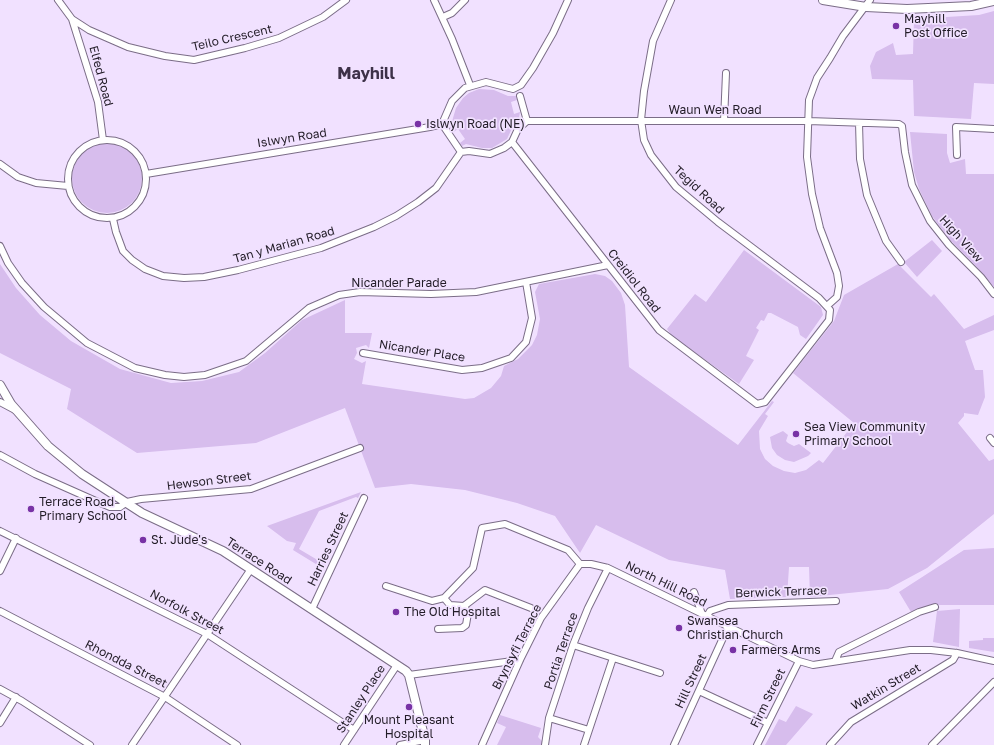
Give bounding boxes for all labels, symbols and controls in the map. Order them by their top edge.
place label: Mayhill Post Office [904,12,968,40]
marker: Mayhill Post Office [891,21,901,31]
street label: Teilo Crescent [190,22,274,54]
street label: Elfed Road [86,44,116,108]
district label: Mayhill [337,64,395,84]
street label: Waun Wen Road [668,103,762,117]
place label: Islwyn Road (NE) [426,117,525,131]
marker: Islwyn Road (NE) [413,119,423,129]
street label: Islwyn Road [256,125,328,151]
street label: Tegid Road [671,163,727,217]
street label: High View [936,213,986,265]
street label: Tan y Marian Road [232,224,336,266]
street label: Creidiol Road [605,246,663,316]
street label: Nicander Parade [351,276,447,290]
street label: Nicander Place [378,337,466,365]
place label: Sea View Community Primary School [804,420,925,448]
marker: Sea View Community Primary School [791,429,801,439]
street label: Hewson Street [166,469,252,493]
place label: Terrace Road Primary School [39,495,127,523]
marker: Terrace Road Primary School [26,504,36,514]
street label: Harries Street [305,510,351,588]
place label: St. Jude's [151,533,207,547]
street label: Terrace Road [224,534,294,588]
marker: St. Jude's [138,535,148,545]
street label: North Hill Road [623,558,709,610]
street label: Berwick Terrace [735,583,827,601]
street label: Norfolk Street [147,586,227,638]
street label: Brynsyfi Terrace [489,602,545,692]
place label: The Old Hospital [404,605,500,619]
marker: The Old Hospital [391,607,401,617]
street label: Portia Terrace [541,611,581,691]
place label: Swansea Christian Church [687,614,783,642]
marker: Swansea Christian Church [674,623,684,633]
street label: Rhondda Street [83,637,169,691]
place label: Farmers Arms [741,643,821,657]
marker: Farmers Arms [728,645,738,655]
street label: Hill Street [672,651,710,711]
street label: Watkin Street [849,661,923,713]
street label: Stanley Place [334,662,388,736]
street label: Firm Street [747,666,789,730]
marker: Mount Pleasant Hospital [404,702,414,712]
place label: Mount Pleasant Hospital [364,713,454,741]

